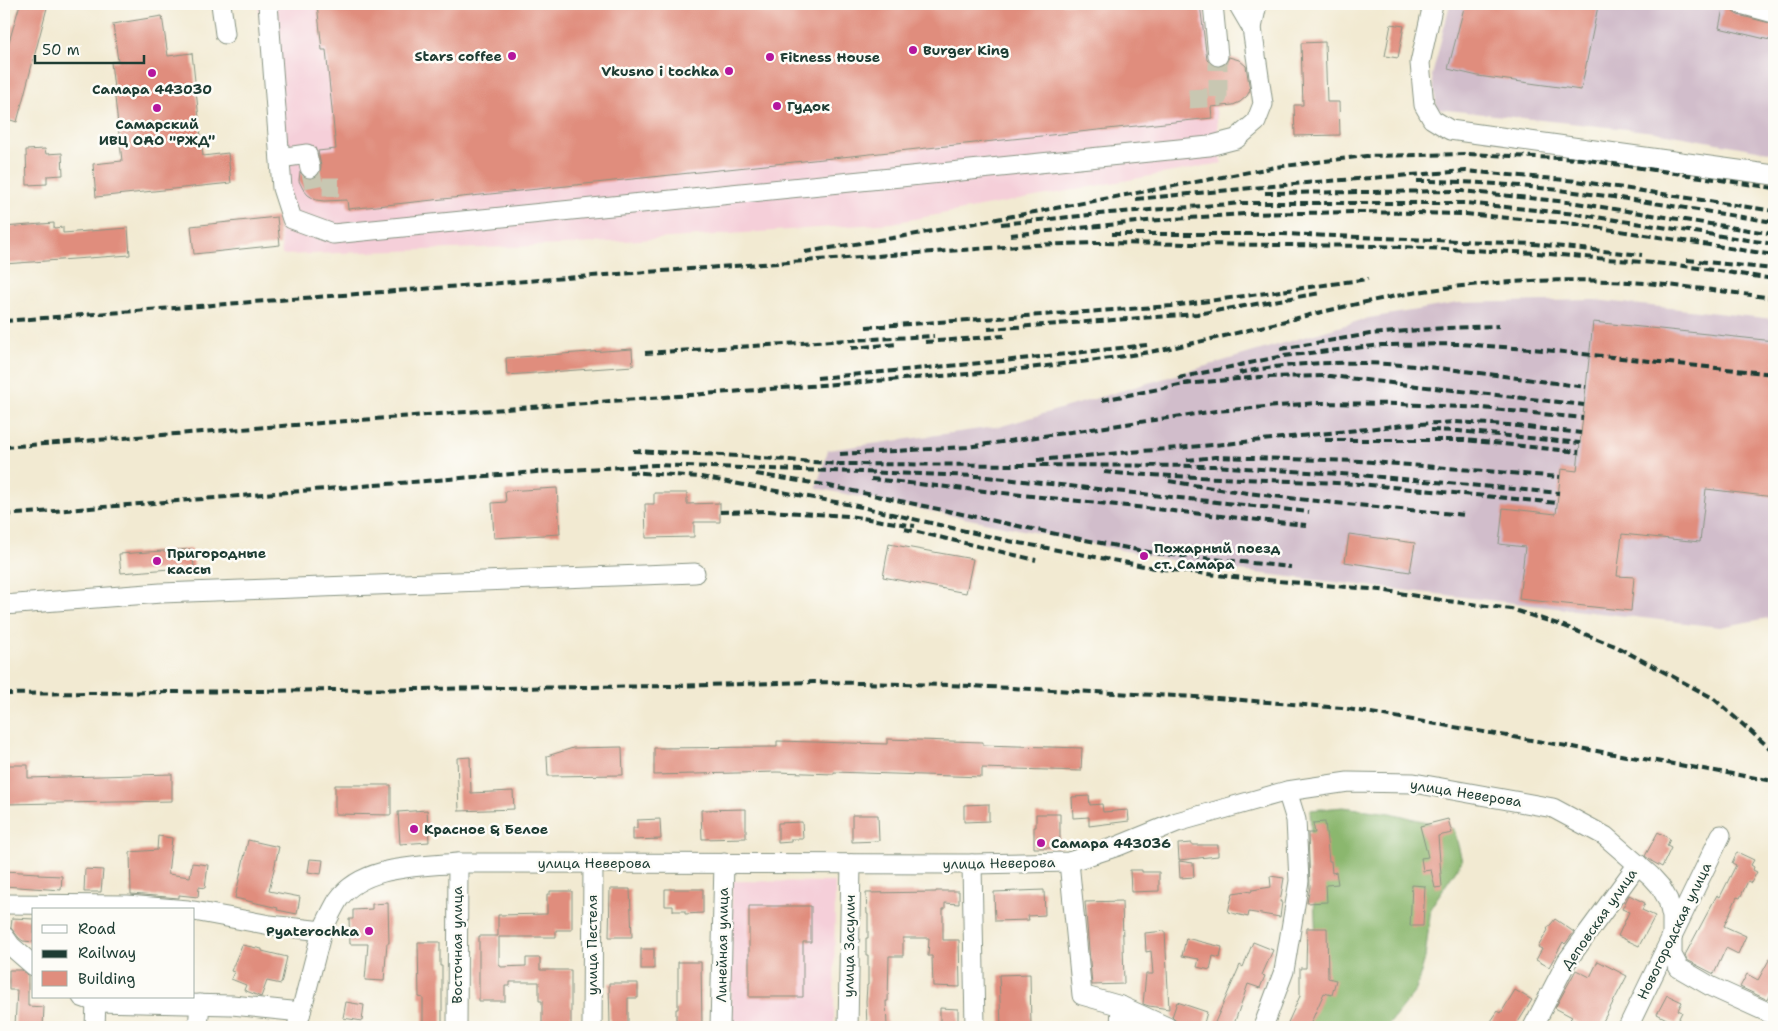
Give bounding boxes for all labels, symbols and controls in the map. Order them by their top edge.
scale bar [35,32,144,64]
text: 50 m [42,40,80,60]
place label: Burger King [923,41,1009,59]
marker: Burger King [907,44,919,56]
place label: Stars coffee [415,47,502,65]
place label: Fitness House [780,48,880,66]
marker: Stars coffee [506,50,518,62]
marker: Fitness House [764,51,776,63]
place label: Vkusno i tochka [601,62,719,80]
marker: Vkusno i tochka [723,65,735,77]
marker: Самара 443030 [146,67,158,79]
place label: Самара 443030 [92,80,212,98]
place label: Гудок [787,97,830,115]
marker: Гудок [771,100,783,112]
marker: Самарский ИВЦ ОАО "РЖД" [151,102,163,114]
place label: Самарский ИВЦ ОАО "РЖД" [99,115,215,149]
place label: Пожарный поезд ст. Самара [1154,539,1281,573]
place label: Пригородные кассы [167,544,266,578]
marker: Пожарный поезд ст. Самара [1138,550,1150,562]
marker: Пригородные кассы [151,555,163,567]
street label: улица Неверова [1409,775,1523,811]
place label: Красное & Белое [424,820,548,838]
marker: Красное & Белое [408,823,420,835]
place label: Самара 443036 [1051,834,1171,852]
marker: Самара 443036 [1035,837,1047,849]
street label: улица Неверова [942,853,1056,873]
street label: улица Неверова [538,854,651,872]
street label: Новогородская улица [1633,859,1715,1003]
street label: Деповская улица [1557,865,1641,973]
street label: Восточная улица [448,886,466,1004]
street label: Линейная улица [712,887,732,1003]
street label: улица Пестеля [583,895,601,995]
street label: улица Засулич [839,895,859,997]
legend [32,908,195,998]
text: Road [78,919,116,939]
place label: Pyaterochka [266,922,359,940]
marker: Pyaterochka [363,925,375,937]
text: Railway [78,943,136,963]
text: Building [78,969,135,989]

